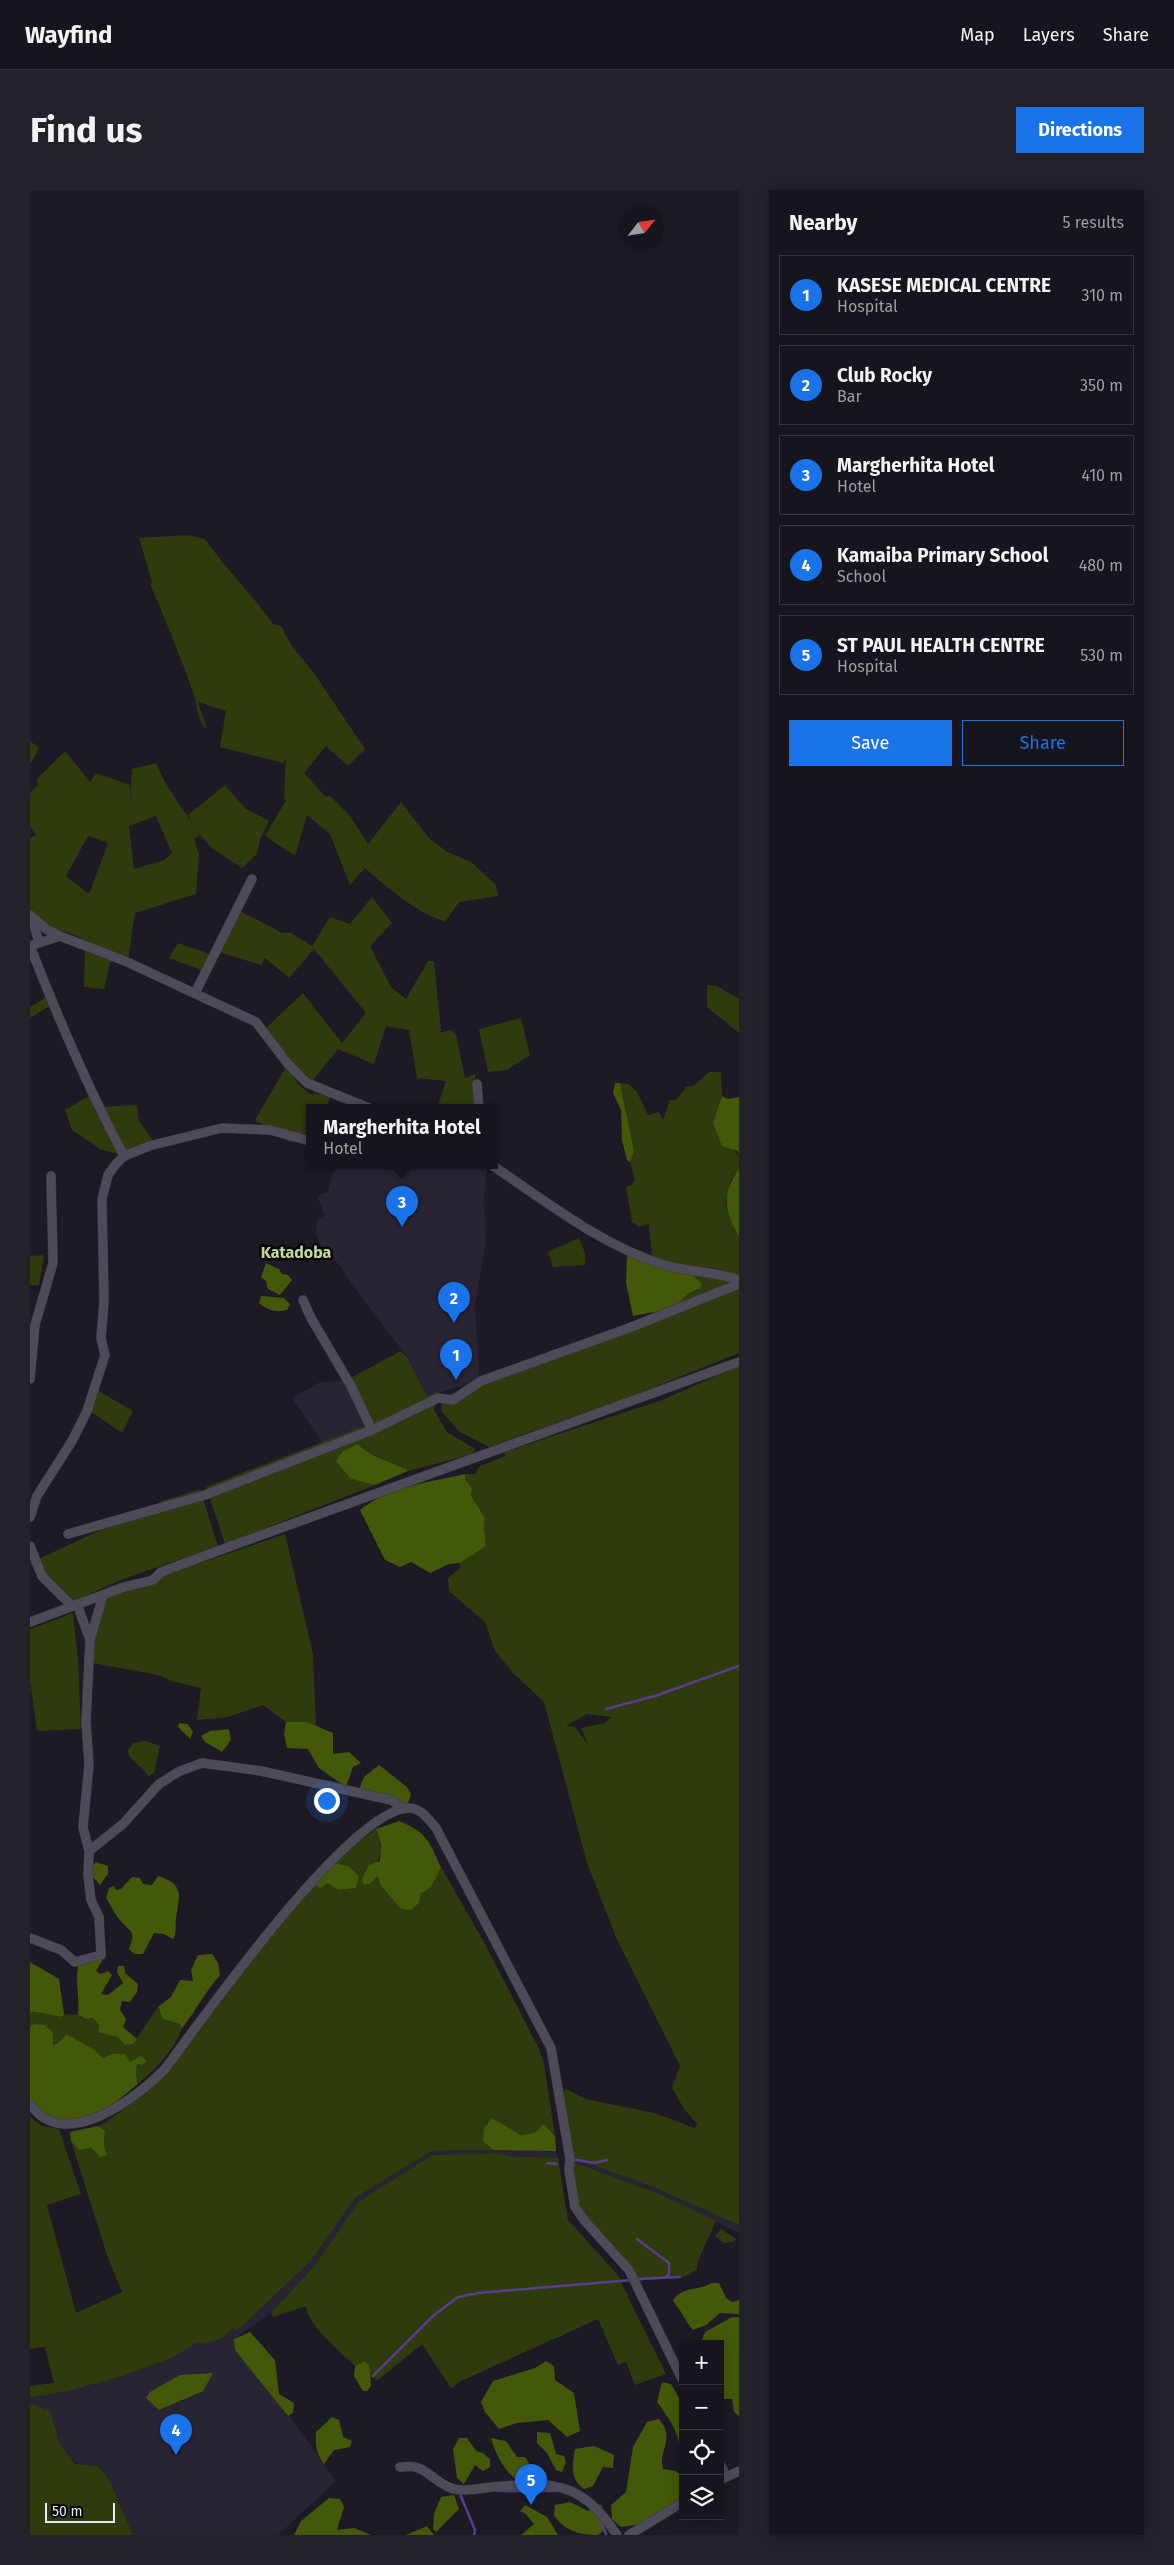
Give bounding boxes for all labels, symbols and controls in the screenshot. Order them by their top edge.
text: Wayfind [25,21,112,49]
text: Map [960,24,995,46]
text: Layers [1023,24,1075,46]
text: Share [1103,24,1149,46]
button: Directions [1016,107,1144,153]
text: Find us [30,109,142,151]
north arrow [619,205,664,250]
text: Nearby [789,210,857,236]
text: 5 results [1063,213,1124,232]
text: KASESE MEDICAL CENTRE [837,274,1051,297]
text: 1 [802,286,810,305]
text: 310 m [1082,286,1123,305]
text: Hospital [837,297,898,316]
text: Club Rocky [837,364,932,387]
text: 2 [802,376,810,395]
text: 350 m [1080,376,1123,395]
text: Bar [837,387,862,406]
text: Margherhita Hotel [837,454,995,477]
text: 3 [802,466,810,485]
text: 410 m [1082,466,1123,485]
text: Hotel [837,477,876,496]
text: Kamaiba Primary School [837,544,1048,567]
text: 4 [801,556,811,575]
text: 480 m [1079,556,1123,575]
text: School [837,567,886,586]
text: ST PAUL HEALTH CENTRE [837,634,1045,657]
text: 5 [802,646,810,665]
text: 530 m [1080,646,1123,665]
text: Hospital [837,657,898,676]
button: Save [789,720,952,766]
button: Share [962,720,1124,766]
popup [306,1104,498,1169]
text: Margherhita Hotel [323,1116,481,1139]
text: Hotel [323,1139,362,1158]
pin: 3 [386,1186,418,1227]
district label: Katadoba [261,1243,332,1262]
pin: 2 [438,1282,470,1323]
pin: 1 [440,1339,472,1380]
your location [314,1788,340,1814]
map controls [679,2340,724,2520]
button: + [679,2340,724,2385]
button: − [679,2385,724,2430]
pin: 4 [160,2414,192,2455]
button: locate [679,2430,724,2475]
pin: 5 [515,2464,547,2505]
button: layers [679,2475,724,2520]
scale bar [45,2500,115,2523]
text: 50 m [52,2503,83,2520]

